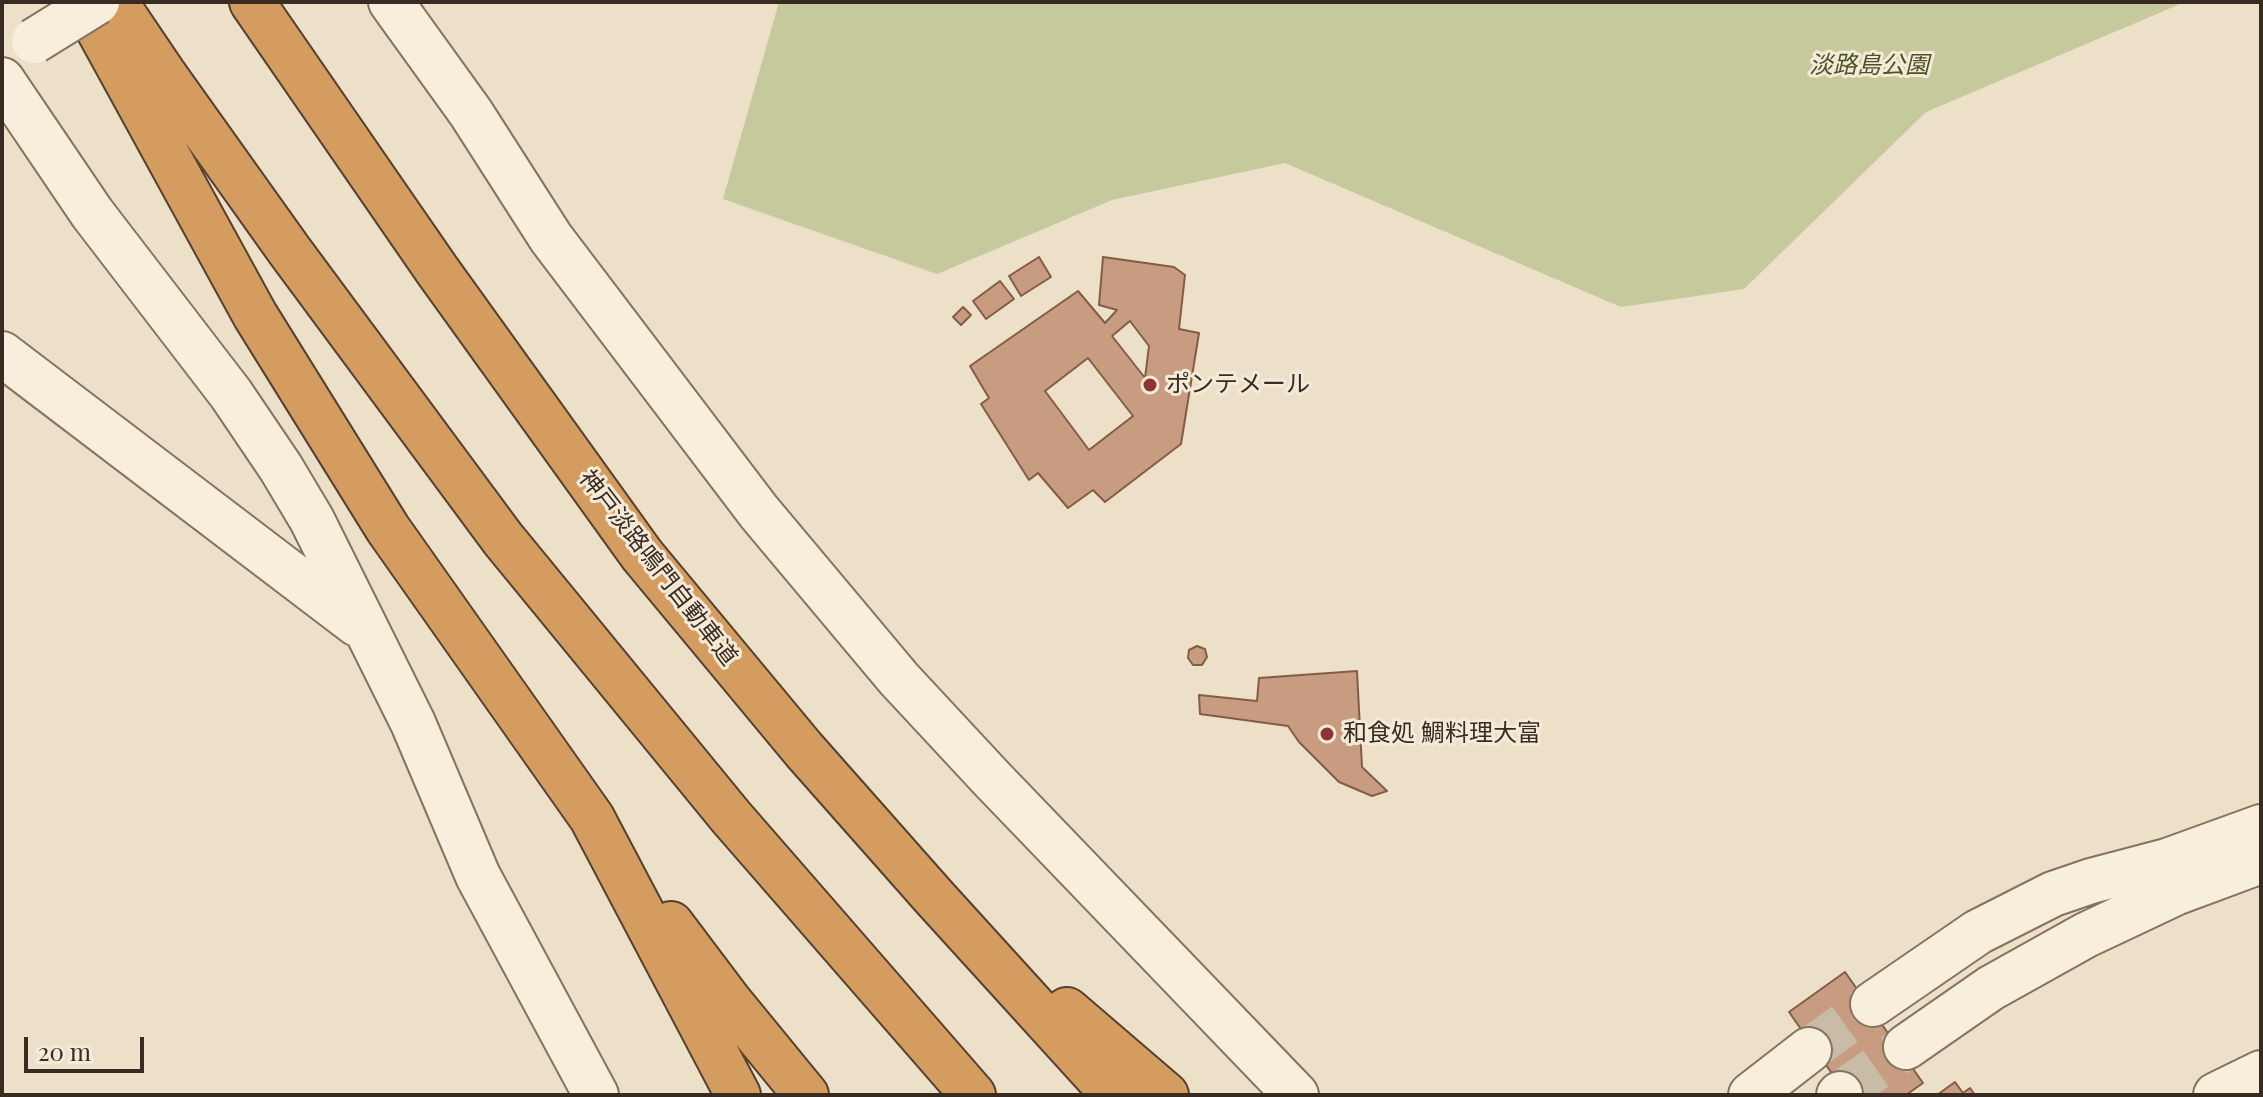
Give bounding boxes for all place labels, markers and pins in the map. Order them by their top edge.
place label: ポンテメール [1166,371,1310,399]
marker: ポンテメール [1141,376,1159,394]
place label: 和食処 鯛料理大富 [1343,720,1541,748]
marker: 和食処 鯛料理大富 [1318,725,1336,743]

